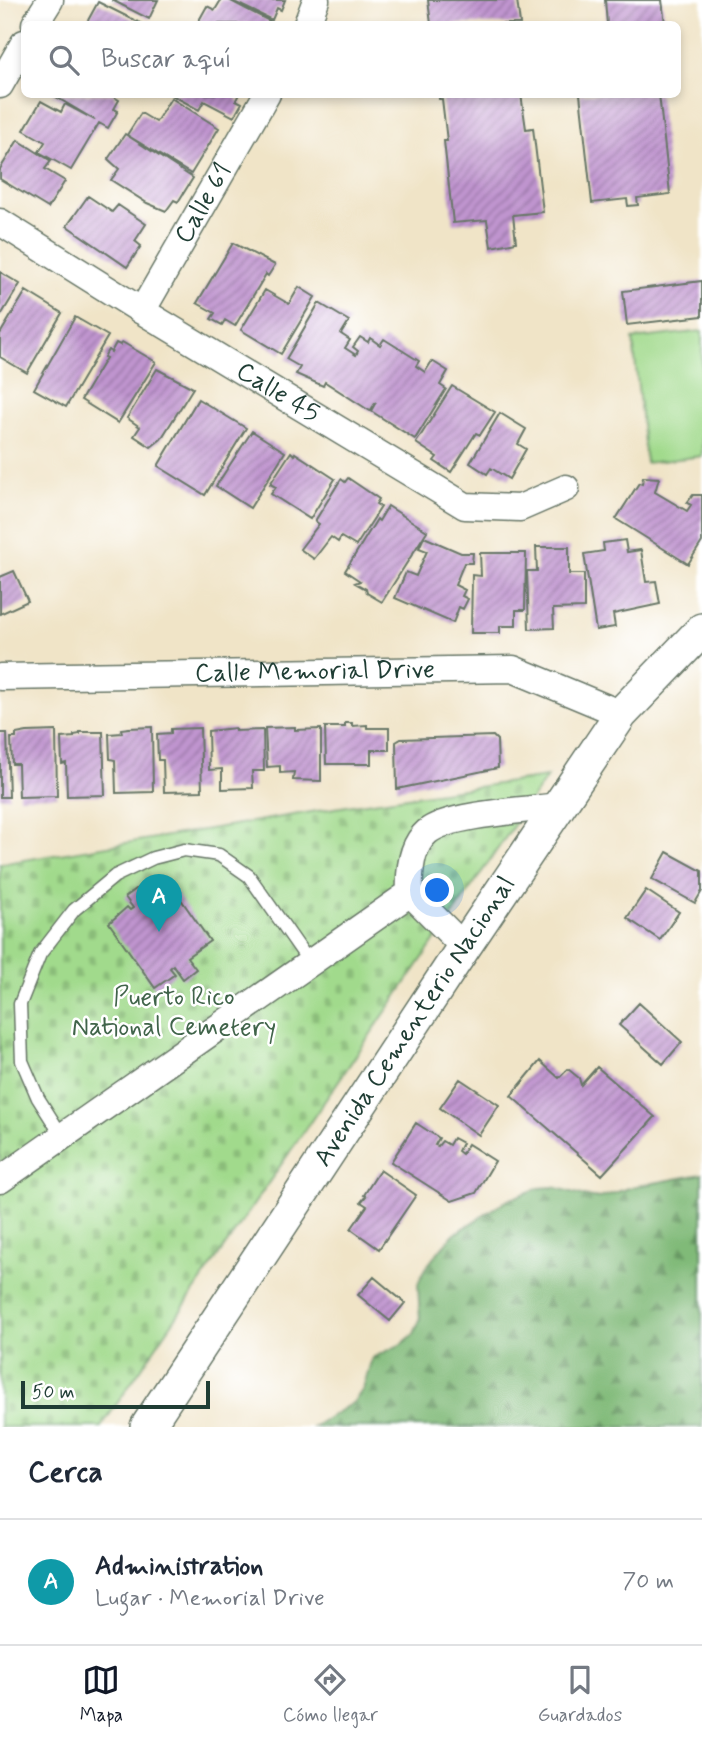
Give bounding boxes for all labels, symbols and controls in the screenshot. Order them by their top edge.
search box [21,21,681,98]
icon: search [45,41,83,79]
text: Buscar aquí [101,43,232,77]
street label: Calle 61 [167,157,240,250]
street label: Calle 45 [229,355,326,431]
street label: Calle Memorial Drive [195,653,435,691]
street label: Avenida Cementerio Nacional [306,870,524,1173]
your location [420,873,454,907]
pin: A [136,874,182,932]
park label: Puerto Rico National Cemetery [72,981,276,1045]
scale bar [21,1378,210,1410]
text: 50 m [32,1380,75,1405]
text: Cerca [28,1453,103,1492]
text: Administration [95,1550,263,1584]
text: A [43,1567,59,1597]
text: 70 m [622,1567,674,1597]
text: Lugar · Memorial Drive [95,1584,325,1614]
tab: Mapa [80,1661,123,1728]
tab: Cómo llegar [283,1661,378,1728]
tab: Guardados [538,1661,622,1728]

